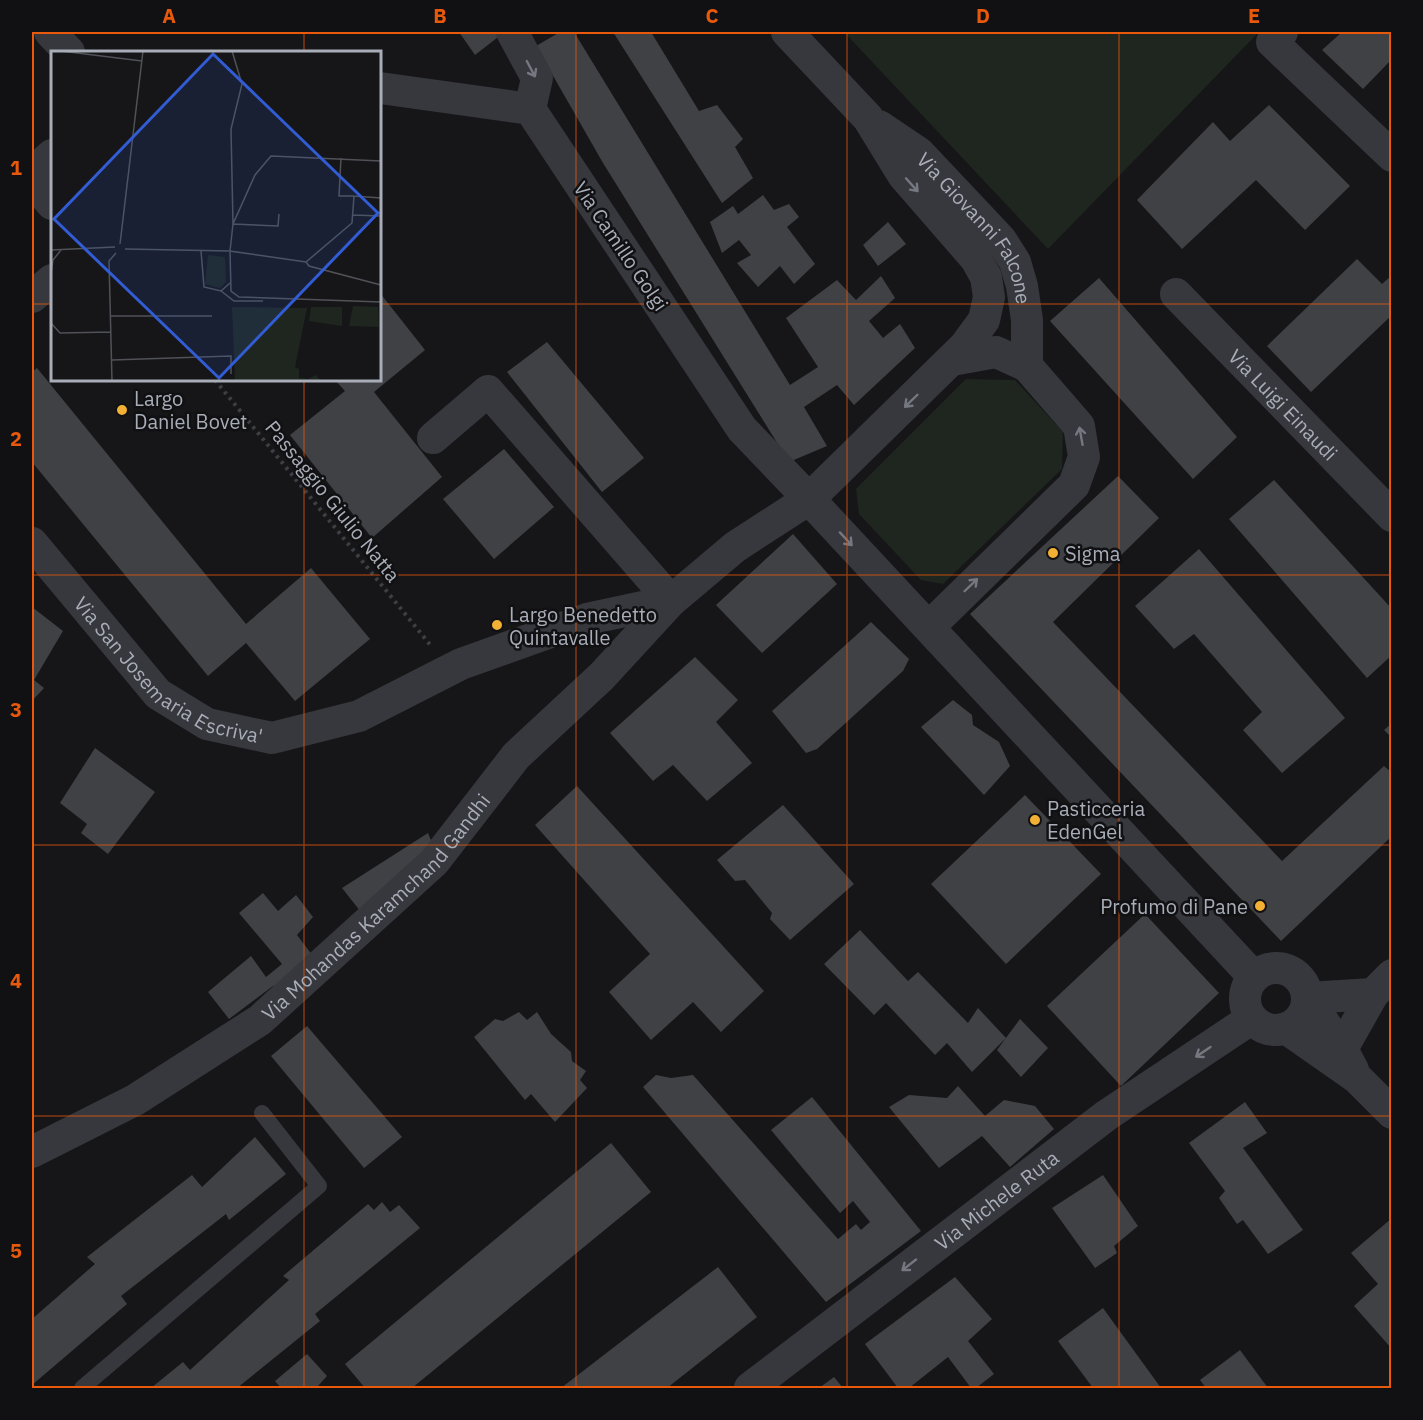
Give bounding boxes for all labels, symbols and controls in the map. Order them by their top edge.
text: A [162,2,176,29]
text: B [433,2,447,29]
text: C [705,2,719,29]
text: D [976,2,990,29]
text: E [1248,2,1260,29]
inset map [51,51,381,381]
one-way arrow [526,59,537,77]
street label: Via Giovanni Falcone [911,146,1038,306]
text: 1 [10,154,22,181]
street label: Via Camillo Golgi [568,176,674,316]
one-way arrow [905,177,919,192]
street label: Via Luigi Einaudi [1223,343,1344,466]
place label: Largo Daniel Bovet [134,385,247,435]
one-way arrow [904,394,919,408]
marker: Largo Daniel Bovet [115,403,129,417]
street label: Passaggio Giulio Natta [259,415,407,588]
text: 2 [10,425,22,452]
one-way arrow [1075,426,1086,446]
one-way arrow [838,531,852,546]
place label: Sigma [1065,540,1121,567]
marker: Sigma [1046,546,1060,560]
one-way arrow [964,578,979,593]
street label: Via San Josemaria Escriva' [68,590,265,749]
place label: Largo Benedetto Quintavalle [509,601,657,651]
marker: Largo Benedetto Quintavalle [490,618,504,632]
text: 3 [10,696,22,723]
street label: Via Mohandas Karamchand Gandhi [255,788,496,1026]
place label: Pasticceria EdenGel [1047,795,1145,845]
marker: Pasticceria EdenGel [1028,813,1042,827]
place label: Profumo di Pane [1100,893,1248,920]
marker: Profumo di Pane [1253,899,1267,913]
text: 4 [10,967,22,994]
one-way arrow [1194,1045,1211,1058]
street label: Via Michele Ruta [929,1143,1064,1256]
text: 5 [10,1237,22,1264]
one-way arrow [901,1258,917,1271]

